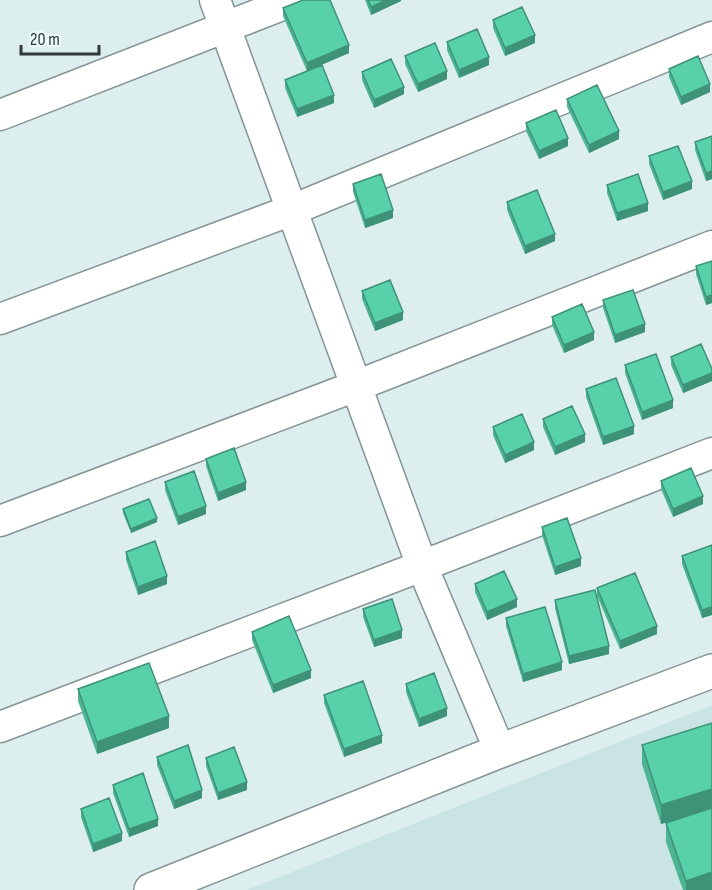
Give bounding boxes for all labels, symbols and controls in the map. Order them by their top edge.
scale bar [21,18,99,56]
text: 20 m [30,29,60,50]

